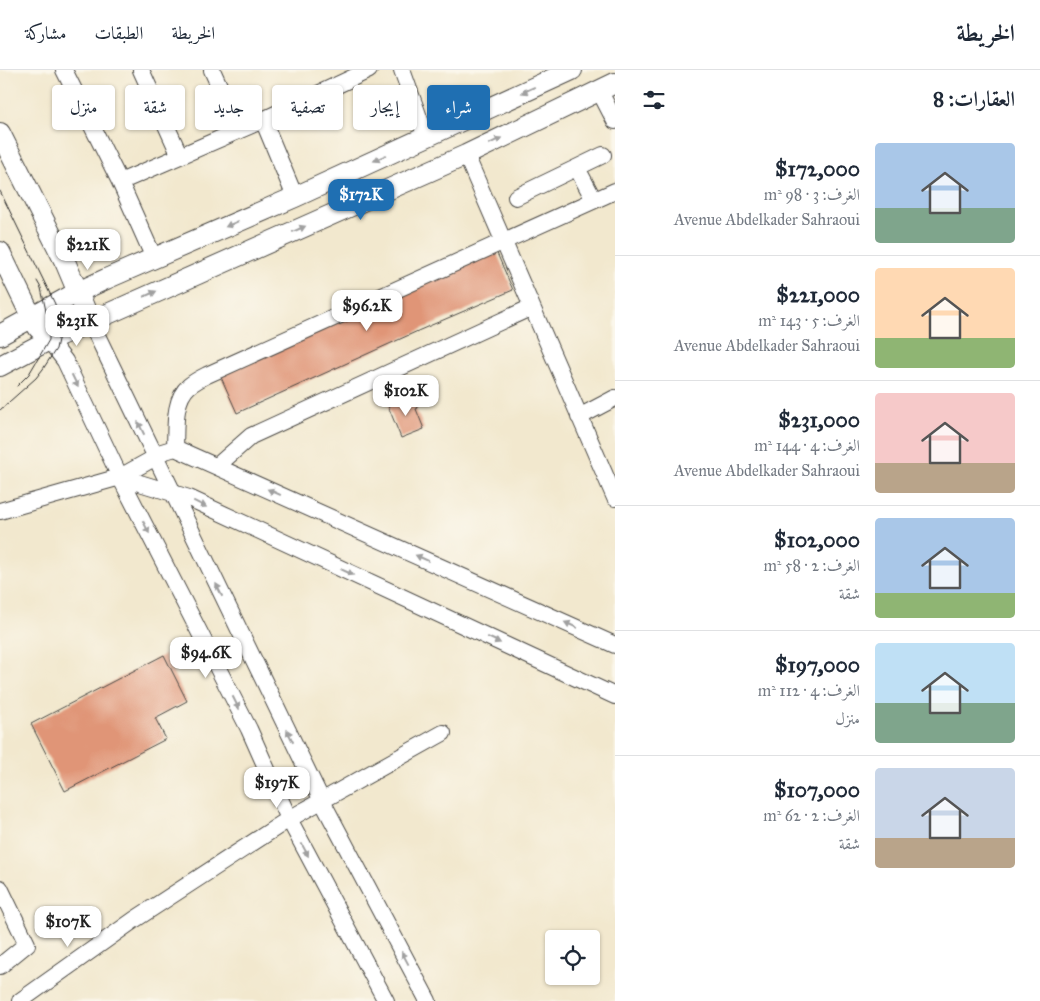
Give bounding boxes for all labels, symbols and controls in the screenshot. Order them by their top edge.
text: الخريطة [957,18,1015,48]
text: مشاركة [25,22,66,44]
text: الطبقات [94,22,143,44]
text: الخريطة [171,22,215,44]
chip: منزل [52,85,115,130]
chip: شقة [125,85,185,130]
chip: جديد [195,85,262,130]
chip: تصفية [272,85,343,130]
chip: إيجار [353,85,417,130]
chip: شراء [427,85,490,130]
icon: filters [640,86,668,114]
text: العقارات: 8 [933,86,1015,112]
one-way arrow [521,87,535,95]
one-way arrow [488,137,502,145]
one-way arrow [373,154,387,162]
text: $172,000 [775,156,860,182]
icon: home [915,163,975,223]
pin: $172K [326,178,396,221]
text: $172K [339,185,383,204]
text: الغرف: 3 · 98 m² [764,185,860,204]
text: Avenue Abdelkader Sahraoui [674,210,860,229]
one-way arrow [225,221,239,229]
one-way arrow [292,224,306,232]
pin: $221K [53,228,123,271]
text: $221K [67,235,110,254]
text: $221,000 [776,282,860,308]
icon: home [915,288,975,348]
one-way arrow [143,290,157,298]
pin: $96.2K [326,290,408,332]
text: $96.2K [343,296,391,315]
pin: $231K [42,304,112,347]
text: $231K [56,311,98,330]
text: الغرف: 5 · 143 m² [758,311,860,330]
text: Avenue Abdelkader Sahraoui [674,336,860,355]
one-way arrow [71,374,79,388]
pin: $102K [371,374,441,417]
text: $102K [384,381,428,400]
text: $231,000 [778,407,860,433]
icon: home [915,413,975,473]
one-way arrow [137,420,145,435]
text: الغرف: 4 · 144 m² [754,436,860,455]
text: Avenue Abdelkader Sahraoui [674,461,860,480]
one-way arrow [267,487,281,495]
one-way arrow [192,499,207,508]
one-way arrow [142,520,150,534]
text: $102,000 [774,527,860,553]
icon: home [915,538,975,598]
one-way arrow [415,554,429,562]
text: الغرف: 2 · 58 m² [763,556,860,575]
one-way arrow [340,568,354,576]
one-way arrow [215,583,223,597]
text: شقة [839,584,860,603]
one-way arrow [564,620,578,628]
pin: $94.6K [165,636,247,679]
one-way arrow [487,636,502,644]
text: $94.6K [181,643,231,662]
text: $197,000 [775,652,860,678]
icon: home [915,663,975,723]
text: الغرف: 4 · 112 m² [758,681,860,700]
one-way arrow [232,696,240,710]
text: منزل [835,709,860,728]
one-way arrow [286,729,294,743]
pin: $197K [242,766,312,809]
text: $197K [255,773,299,792]
text: $107,000 [774,777,860,803]
icon: home [915,788,975,848]
text: الغرف: 2 · 62 m² [763,806,860,825]
text: شقة [839,834,860,853]
one-way arrow [301,843,310,856]
pin: $107K [33,906,103,948]
text: $107K [45,912,91,931]
map controls [545,930,600,985]
button: locate [545,930,600,985]
one-way arrow [401,951,409,965]

